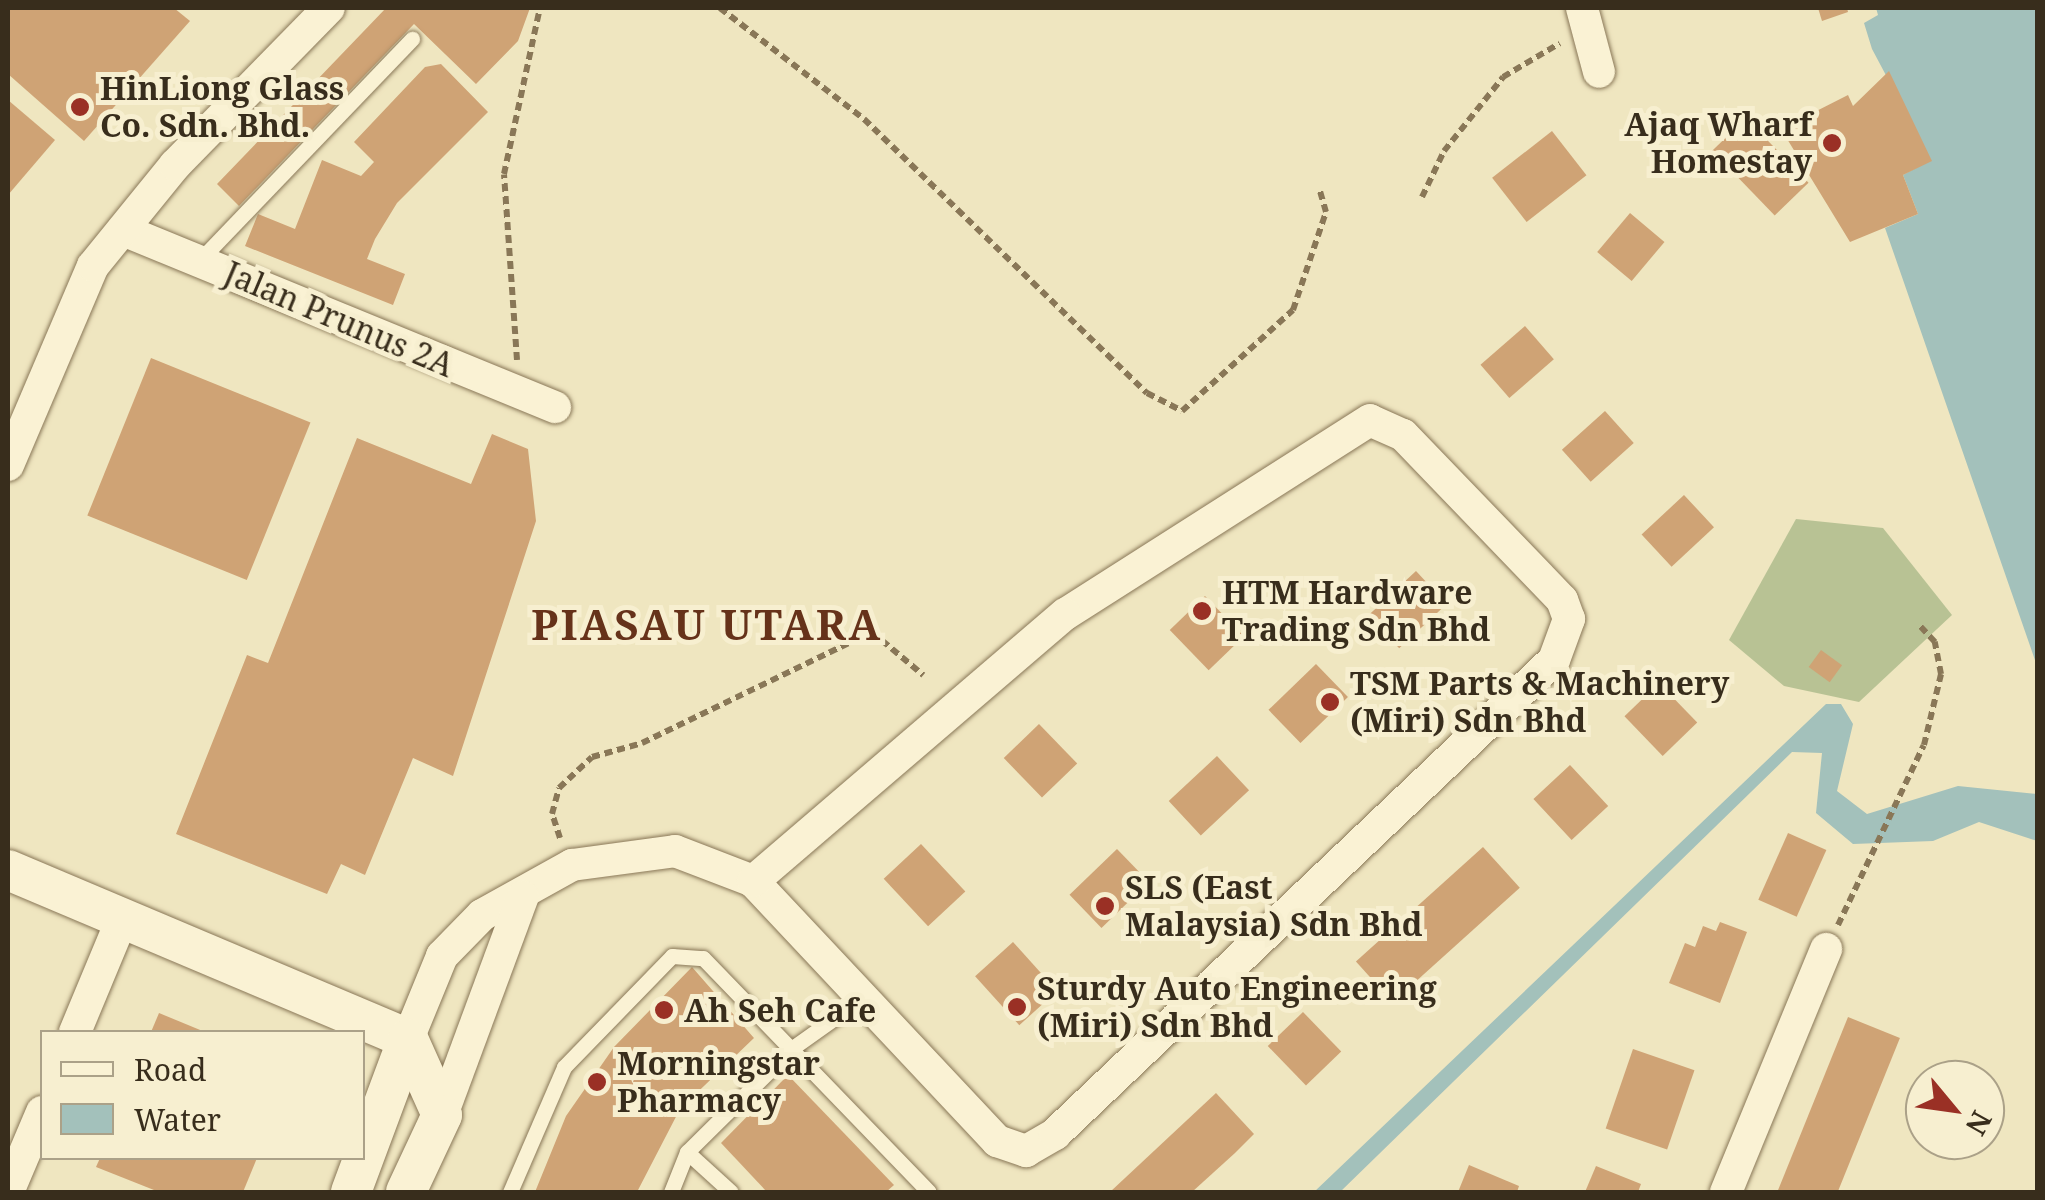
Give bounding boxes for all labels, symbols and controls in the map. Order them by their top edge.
place label: HinLiong Glass Co. Sdn. Bhd. [100,70,344,145]
marker: HinLiong Glass Co. Sdn. Bhd. [69,96,91,118]
place label: Ajaq Wharf Homestay [1624,106,1812,181]
marker: Ajaq Wharf Homestay [1821,132,1843,154]
street label: Jalan Prunus 2A [219,253,459,385]
place label: HTM Hardware Trading Sdn Bhd [1222,574,1490,649]
district label: PIASAU UTARA [531,599,883,649]
marker: HTM Hardware Trading Sdn Bhd [1191,600,1213,622]
place label: TSM Parts & Machinery (Miri) Sdn Bhd [1350,665,1729,740]
marker: TSM Parts & Machinery (Miri) Sdn Bhd [1319,691,1341,713]
place label: SLS (East Malaysia) Sdn Bhd [1125,869,1423,944]
marker: SLS (East Malaysia) Sdn Bhd [1094,895,1116,917]
place label: Sturdy Auto Engineering (Miri) Sdn Bhd [1037,970,1437,1045]
place label: Ah Seh Cafe [684,991,876,1029]
marker: Sturdy Auto Engineering (Miri) Sdn Bhd [1006,996,1028,1018]
marker: Ah Seh Cafe [653,999,675,1021]
legend [40,1030,365,1160]
place label: Morningstar Pharmacy [617,1045,820,1120]
text: Road [134,1049,206,1090]
north arrow [1905,1060,2005,1160]
marker: Morningstar Pharmacy [586,1071,608,1093]
text: Water [134,1099,221,1140]
text: N [1958,1105,2001,1142]

